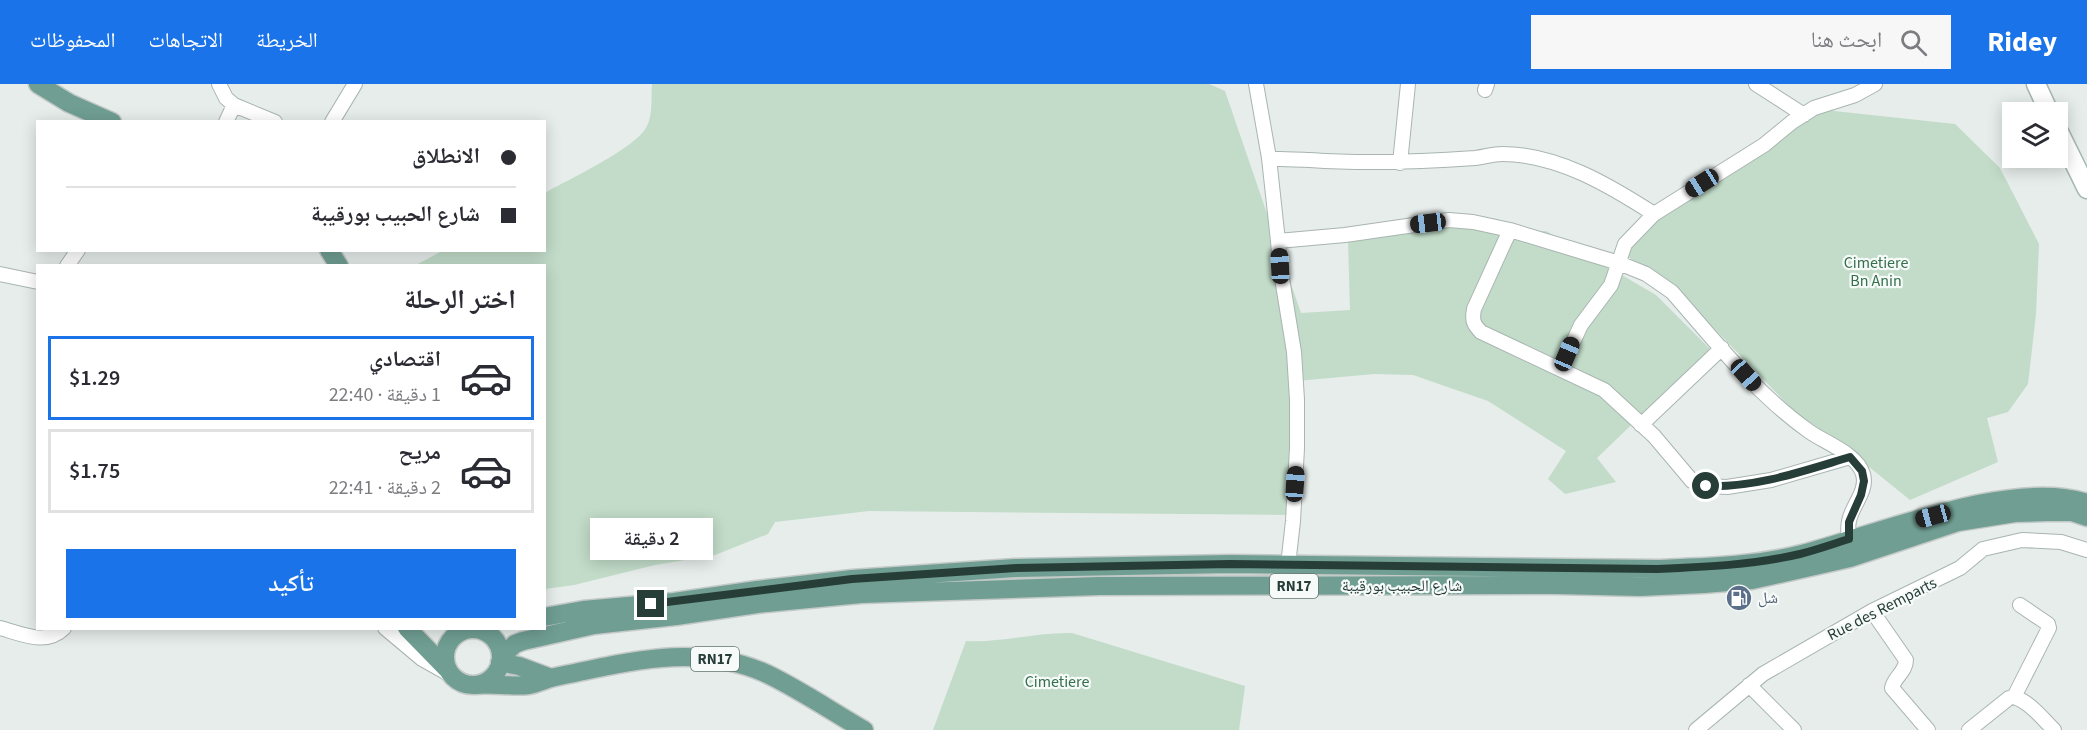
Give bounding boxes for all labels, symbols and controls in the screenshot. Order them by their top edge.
search box [1531,15,1951,69]
text: Ridey [1987,22,2057,62]
text: ابحث هنا [1811,24,1882,56]
text: المحفوظات [30,25,115,55]
text: الاتجاهات [148,25,223,55]
text: الخريطة [256,25,318,55]
icon: search [1897,26,1930,59]
map controls [2002,102,2068,168]
button: layers [2002,102,2068,168]
text: الانطلاق [412,140,480,172]
car [1682,166,1722,200]
text: شارع الحبيب بورقيبة [311,198,480,230]
car [1409,212,1447,234]
car [1270,248,1290,284]
park label: Cimetiere Bn Anin [1844,252,1908,292]
text: اختر الرحلة [404,280,516,319]
car [1552,334,1582,374]
text: اقتصادي [369,343,441,375]
icon: car [459,351,513,405]
car [1727,356,1765,394]
text: $1.29 [69,362,120,394]
text: 1 دقيقة · 22:40 [329,381,441,409]
text: مريح [398,436,441,468]
icon: car [459,444,513,498]
text: $1.75 [69,455,120,487]
car [1285,465,1305,503]
route start [1692,472,1719,499]
text: 2 دقيقة · 22:41 [329,474,441,502]
car [1913,503,1953,529]
callout: 2 دقيقة [590,517,712,559]
text: 2 دقيقة [624,525,679,553]
button: تأكيد [66,549,516,618]
street label: Rue des Remparts [1824,572,1941,646]
road number: RN17 [1270,574,1318,598]
street label: شارع الحبيب بورقيبة [1342,575,1462,597]
fuel station icon: شل [1724,583,1754,613]
place label: شل [1758,587,1778,609]
route end [637,590,664,617]
road number: RN17 [691,647,739,671]
park label: Cimetiere [1025,671,1089,693]

